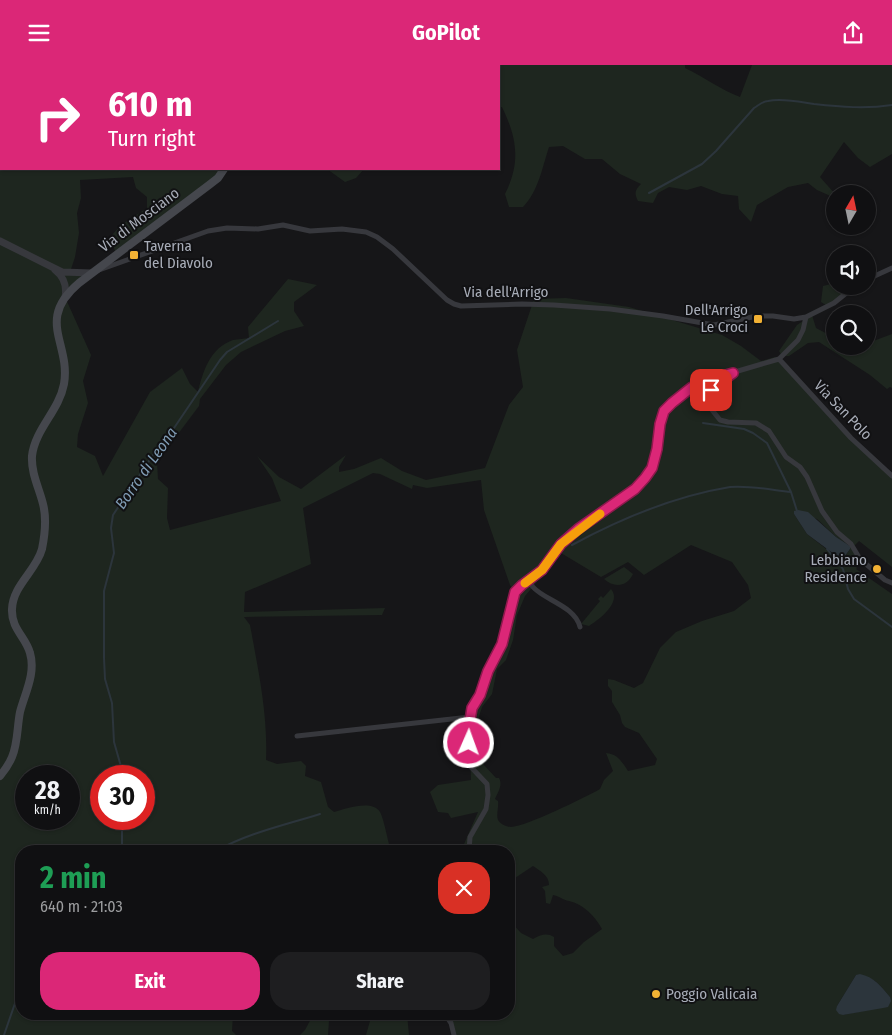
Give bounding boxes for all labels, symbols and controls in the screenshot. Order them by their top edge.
icon: menu [25,19,53,47]
text: GoPilot [412,19,480,46]
icon: share [839,19,867,47]
text: 610 m [108,83,192,125]
icon: right [25,85,90,150]
text: Turn right [108,125,196,152]
street label: Via di Mosciano [95,184,183,256]
north arrow [826,185,876,235]
map controls [826,185,876,355]
place label: Taverna del Diavolo [144,237,213,272]
button: sound [826,245,876,295]
marker: Taverna del Diavolo [128,249,140,261]
street label: Via dell'Arrigo [464,283,549,301]
place label: Dell'Arrigo Le Croci [685,301,748,336]
button: search [826,305,876,355]
marker: Dell'Arrigo Le Croci [752,313,764,325]
pin [690,369,732,411]
icon: arrive [697,376,725,404]
street label: Via San Polo [810,377,876,444]
water label: Borro di Leona [111,424,181,512]
place label: Lebbiano Residence [805,551,867,586]
marker: Lebbiano Residence [871,563,883,575]
position arrow [442,716,494,768]
speed limit sign: 30 [90,765,155,830]
text: 28 [35,776,60,806]
text: km/h [34,803,61,817]
text: 2 min [40,860,107,896]
button: close [438,862,490,914]
text: 640 m · 21:03 [40,897,123,916]
button: Exit [40,952,260,1010]
button: Share [270,952,490,1010]
place label: Poggio Valicaia [666,985,757,1003]
marker: Poggio Valicaia [650,988,662,1000]

